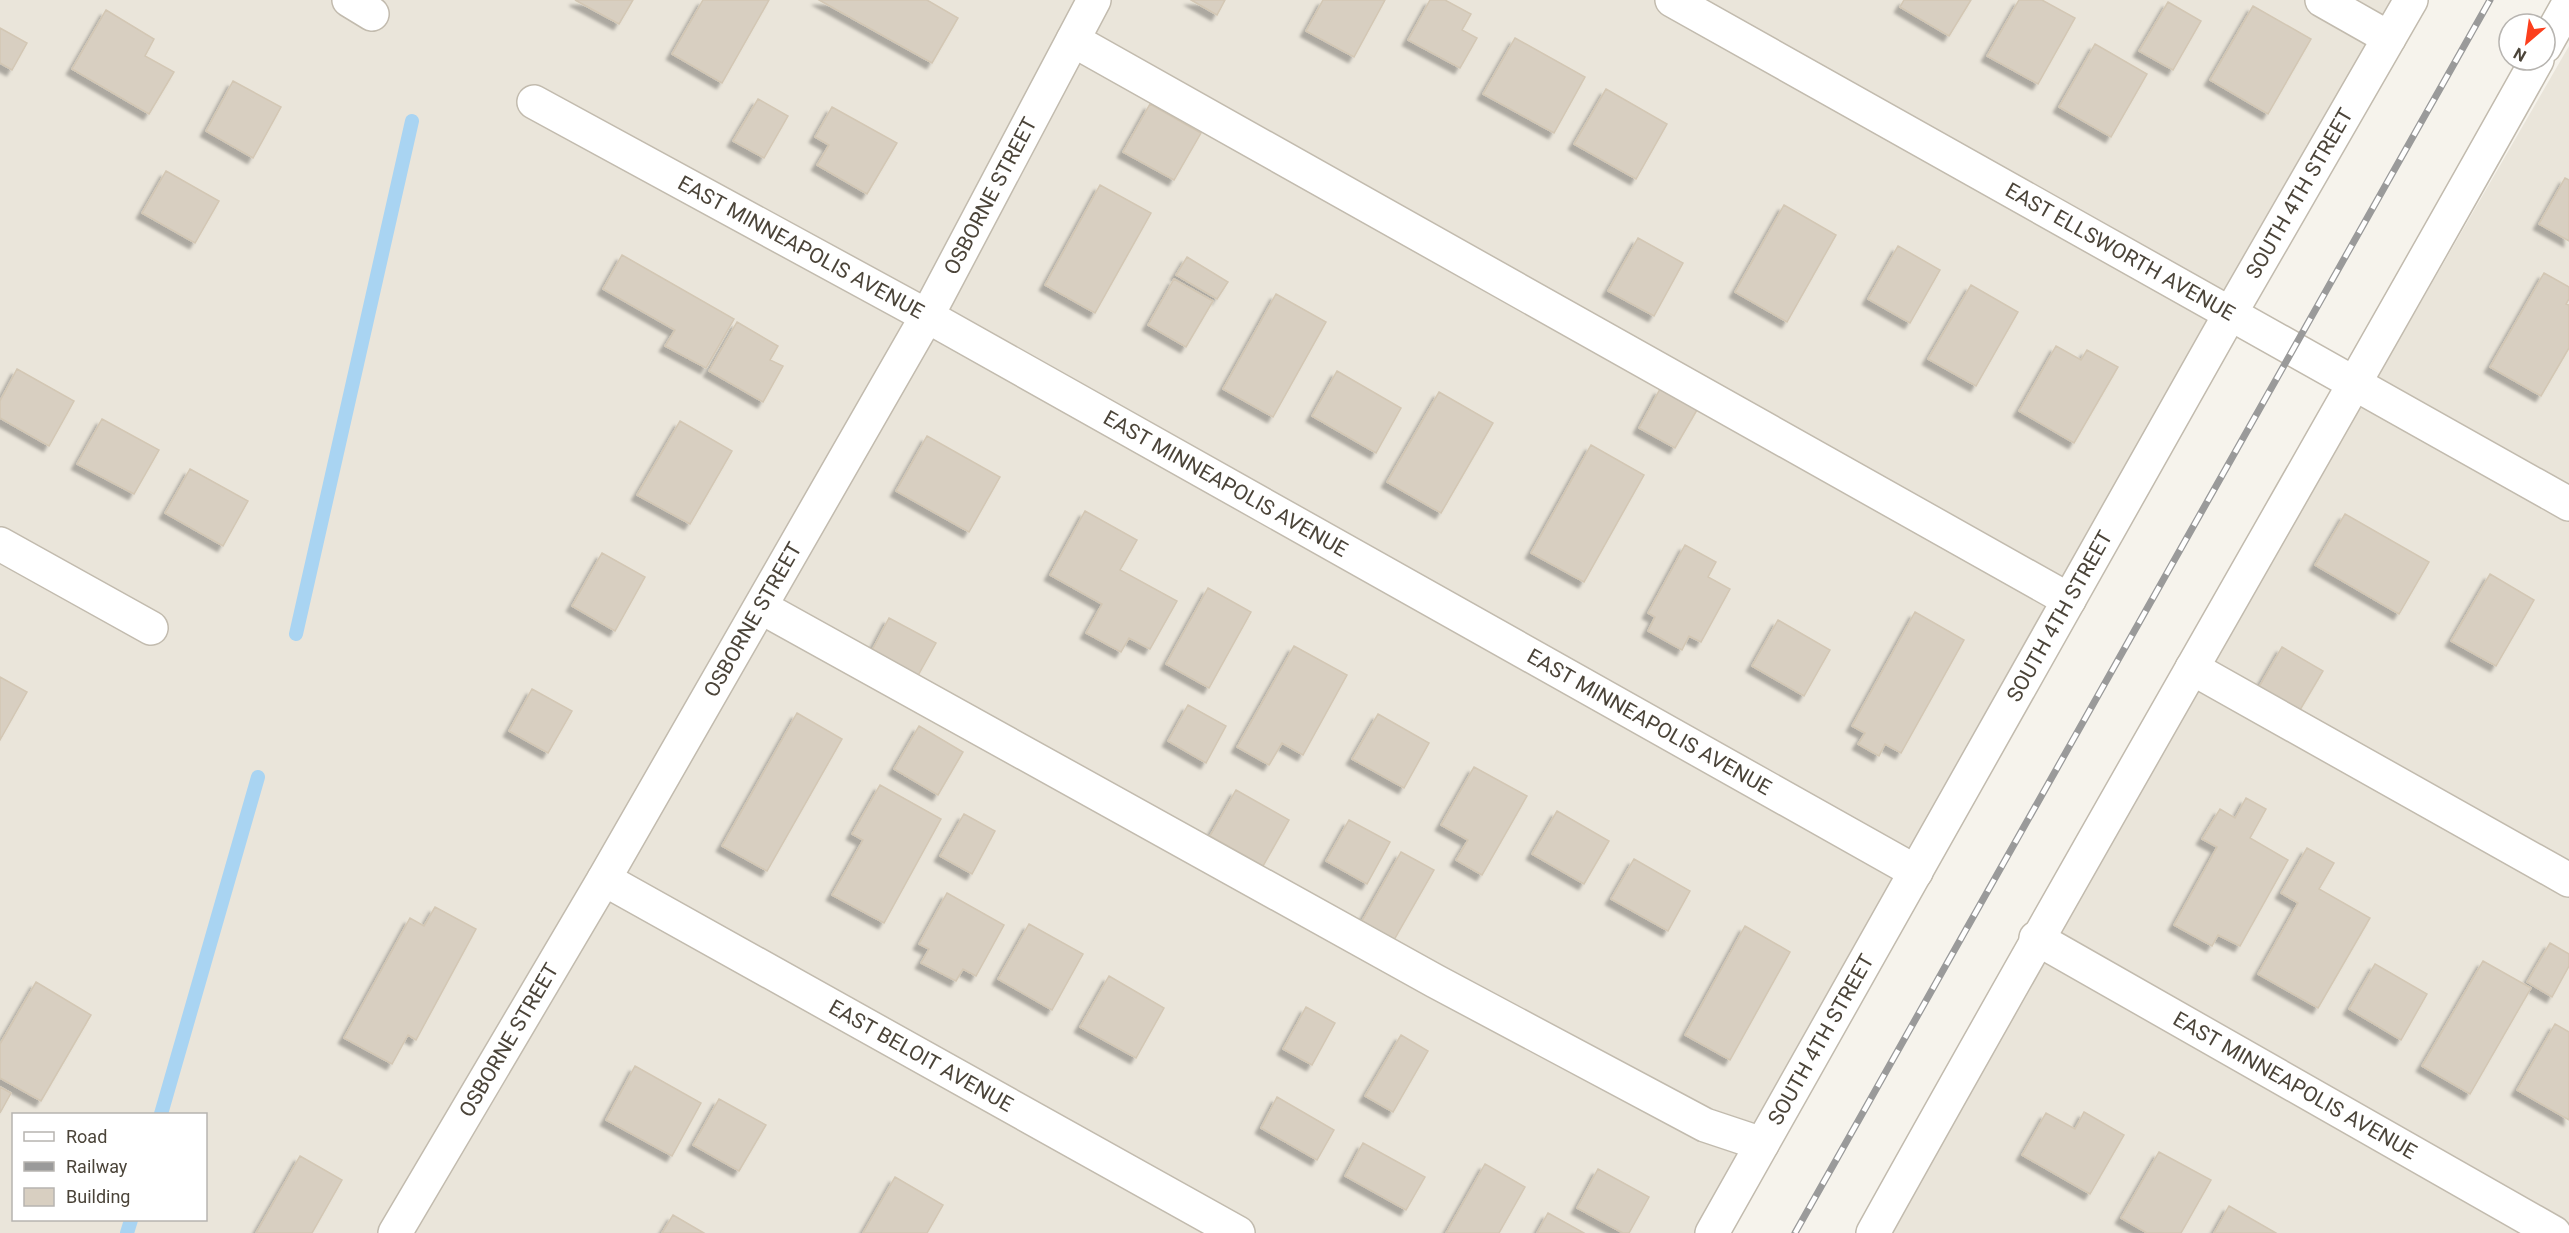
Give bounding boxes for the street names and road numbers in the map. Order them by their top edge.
street label: SOUTH 4TH STREET [2241,104,2358,283]
street label: OSBORNE STREET [939,113,1042,278]
street label: EAST MINNEAPOLIS AVENUE [674,171,928,324]
street label: EAST ELLSWORTH AVENUE [2001,178,2239,326]
street label: EAST MINNEAPOLIS AVENUE [1099,406,1352,562]
street label: SOUTH 4TH STREET [2002,526,2118,706]
street label: OSBORNE STREET [699,538,807,701]
street label: EAST MINNEAPOLIS AVENUE [1523,644,1776,800]
street label: SOUTH 4TH STREET [1763,950,1879,1129]
street label: OSBORNE STREET [454,959,564,1121]
street label: EAST BELOIT AVENUE [825,995,1017,1117]
street label: EAST MINNEAPOLIS AVENUE [2169,1007,2421,1164]

